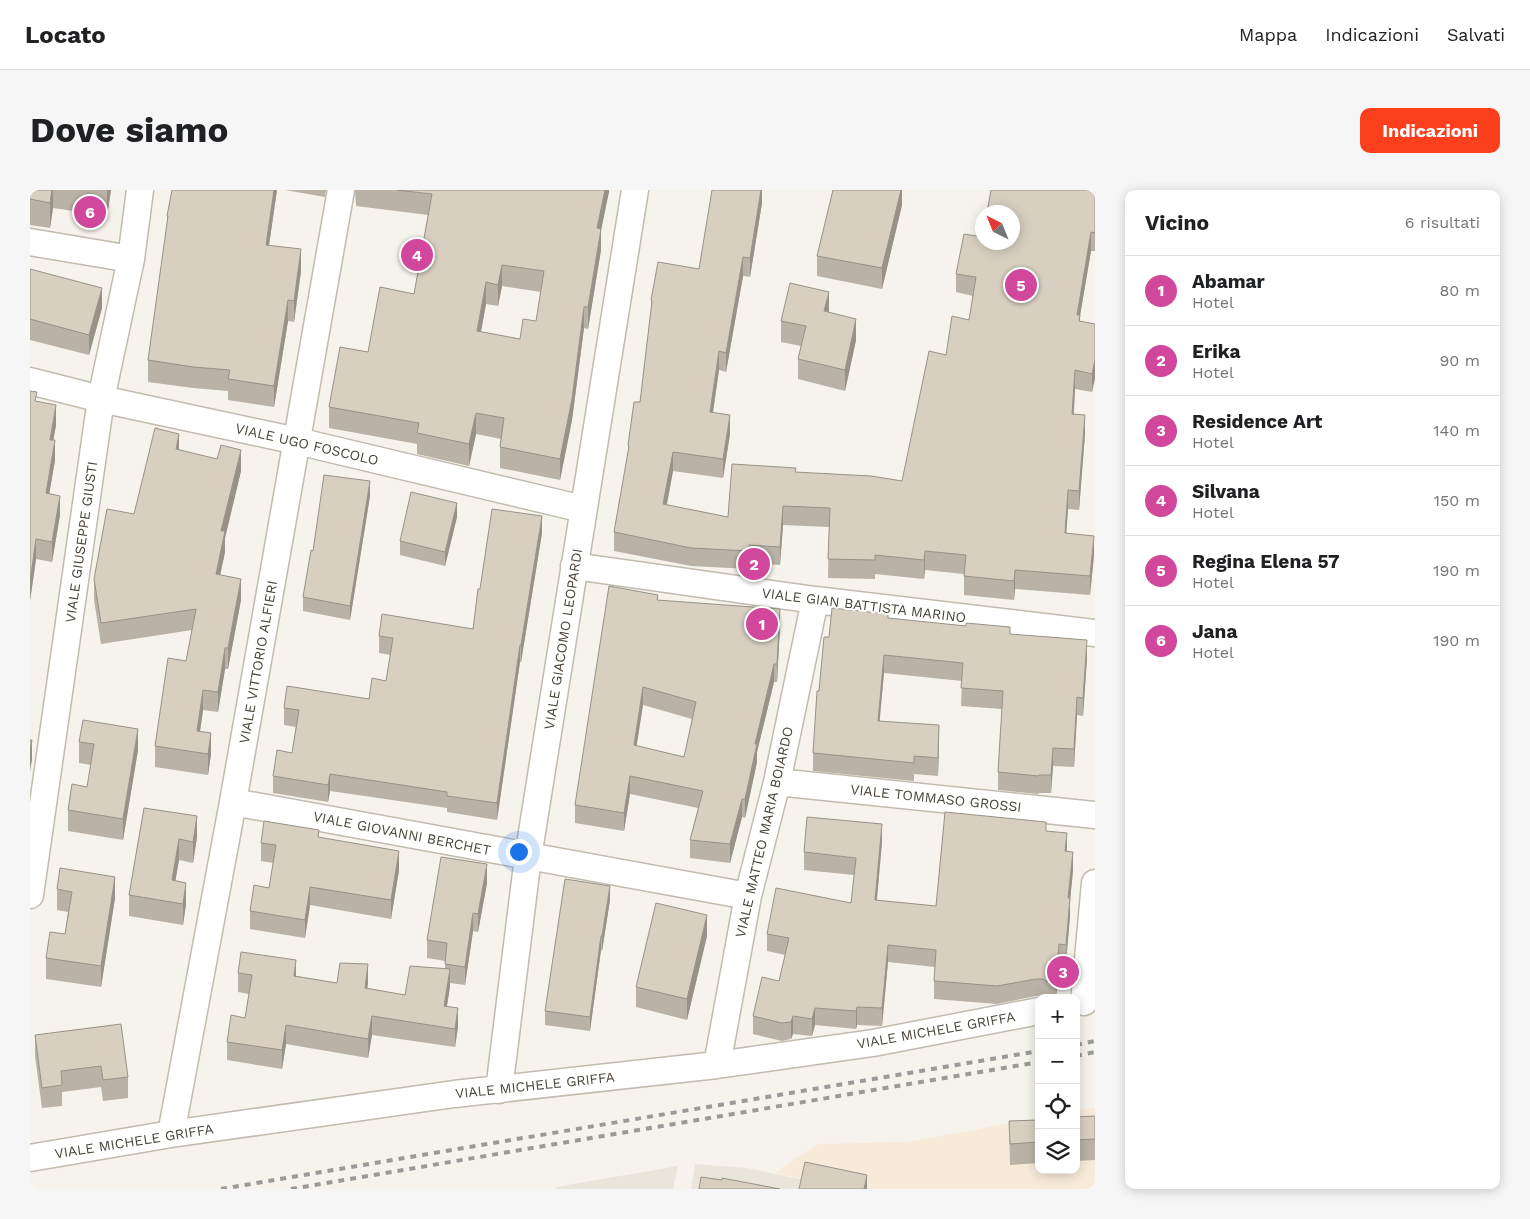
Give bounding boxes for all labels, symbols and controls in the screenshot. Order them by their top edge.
text: Locato [25,21,106,49]
text: Mappa [1239,24,1297,45]
text: Indicazioni [1325,24,1419,45]
text: Salvati [1447,24,1505,45]
button: Indicazioni [1360,108,1500,153]
text: Dove siamo [30,109,228,151]
pin: 6 [74,193,106,231]
north arrow [975,205,1020,250]
text: Vicino [1145,210,1209,235]
text: 6 risultati [1405,213,1480,232]
pin: 4 [401,236,433,274]
pin: 5 [1005,266,1037,304]
text: Abamar [1192,270,1265,293]
text: 1 [1158,281,1164,300]
text: 80 m [1439,281,1480,300]
text: Hotel [1192,293,1234,312]
text: Erika [1192,340,1240,363]
text: 2 [1156,351,1166,370]
text: 90 m [1439,351,1480,370]
text: Hotel [1192,363,1234,382]
text: Residence Art [1192,410,1322,433]
street label: VIALE UGO FOSCOLO [234,420,380,468]
text: 3 [1156,421,1166,440]
text: 140 m [1433,421,1480,440]
text: Hotel [1192,433,1234,452]
street label: VIALE GIUSEPPE GIUSTI [62,460,100,624]
text: Silvana [1192,480,1260,503]
text: 4 [1156,491,1166,510]
text: 150 m [1434,491,1480,510]
text: Hotel [1192,503,1234,522]
pin: 2 [738,545,770,583]
street label: VIALE GIACOMO LEOPARDI [541,547,585,731]
text: Regina Elena 57 [1192,550,1339,573]
text: 5 [1156,561,1166,580]
text: 190 m [1433,561,1480,580]
text: Hotel [1192,573,1234,592]
street label: VIALE VITTORIO ALFIERI [236,579,280,745]
street label: VIALE GIAN BATTISTA MARINO [761,585,967,625]
pin: 1 [746,605,778,643]
text: Jana [1192,620,1237,643]
text: 6 [1156,631,1166,650]
text: 190 m [1433,631,1480,650]
text: Hotel [1192,643,1234,662]
street label: VIALE MATTEO MARIA BOIARDO [732,725,796,939]
street label: VIALE TOMMASO GROSSI [850,781,1022,815]
street label: VIALE GIOVANNI BERCHET [312,808,493,858]
your location [506,839,532,865]
pin: 3 [1047,953,1079,991]
map controls [1035,994,1080,1174]
button: + [1035,994,1080,1039]
street label: VIALE MICHELE GRIFFA [856,1008,1016,1052]
button: − [1035,1039,1080,1084]
street label: VIALE MICHELE GRIFFA [454,1069,616,1101]
button: locate [1035,1084,1080,1129]
street label: VIALE MICHELE GRIFFA [54,1121,214,1161]
button: layers [1035,1129,1080,1174]

